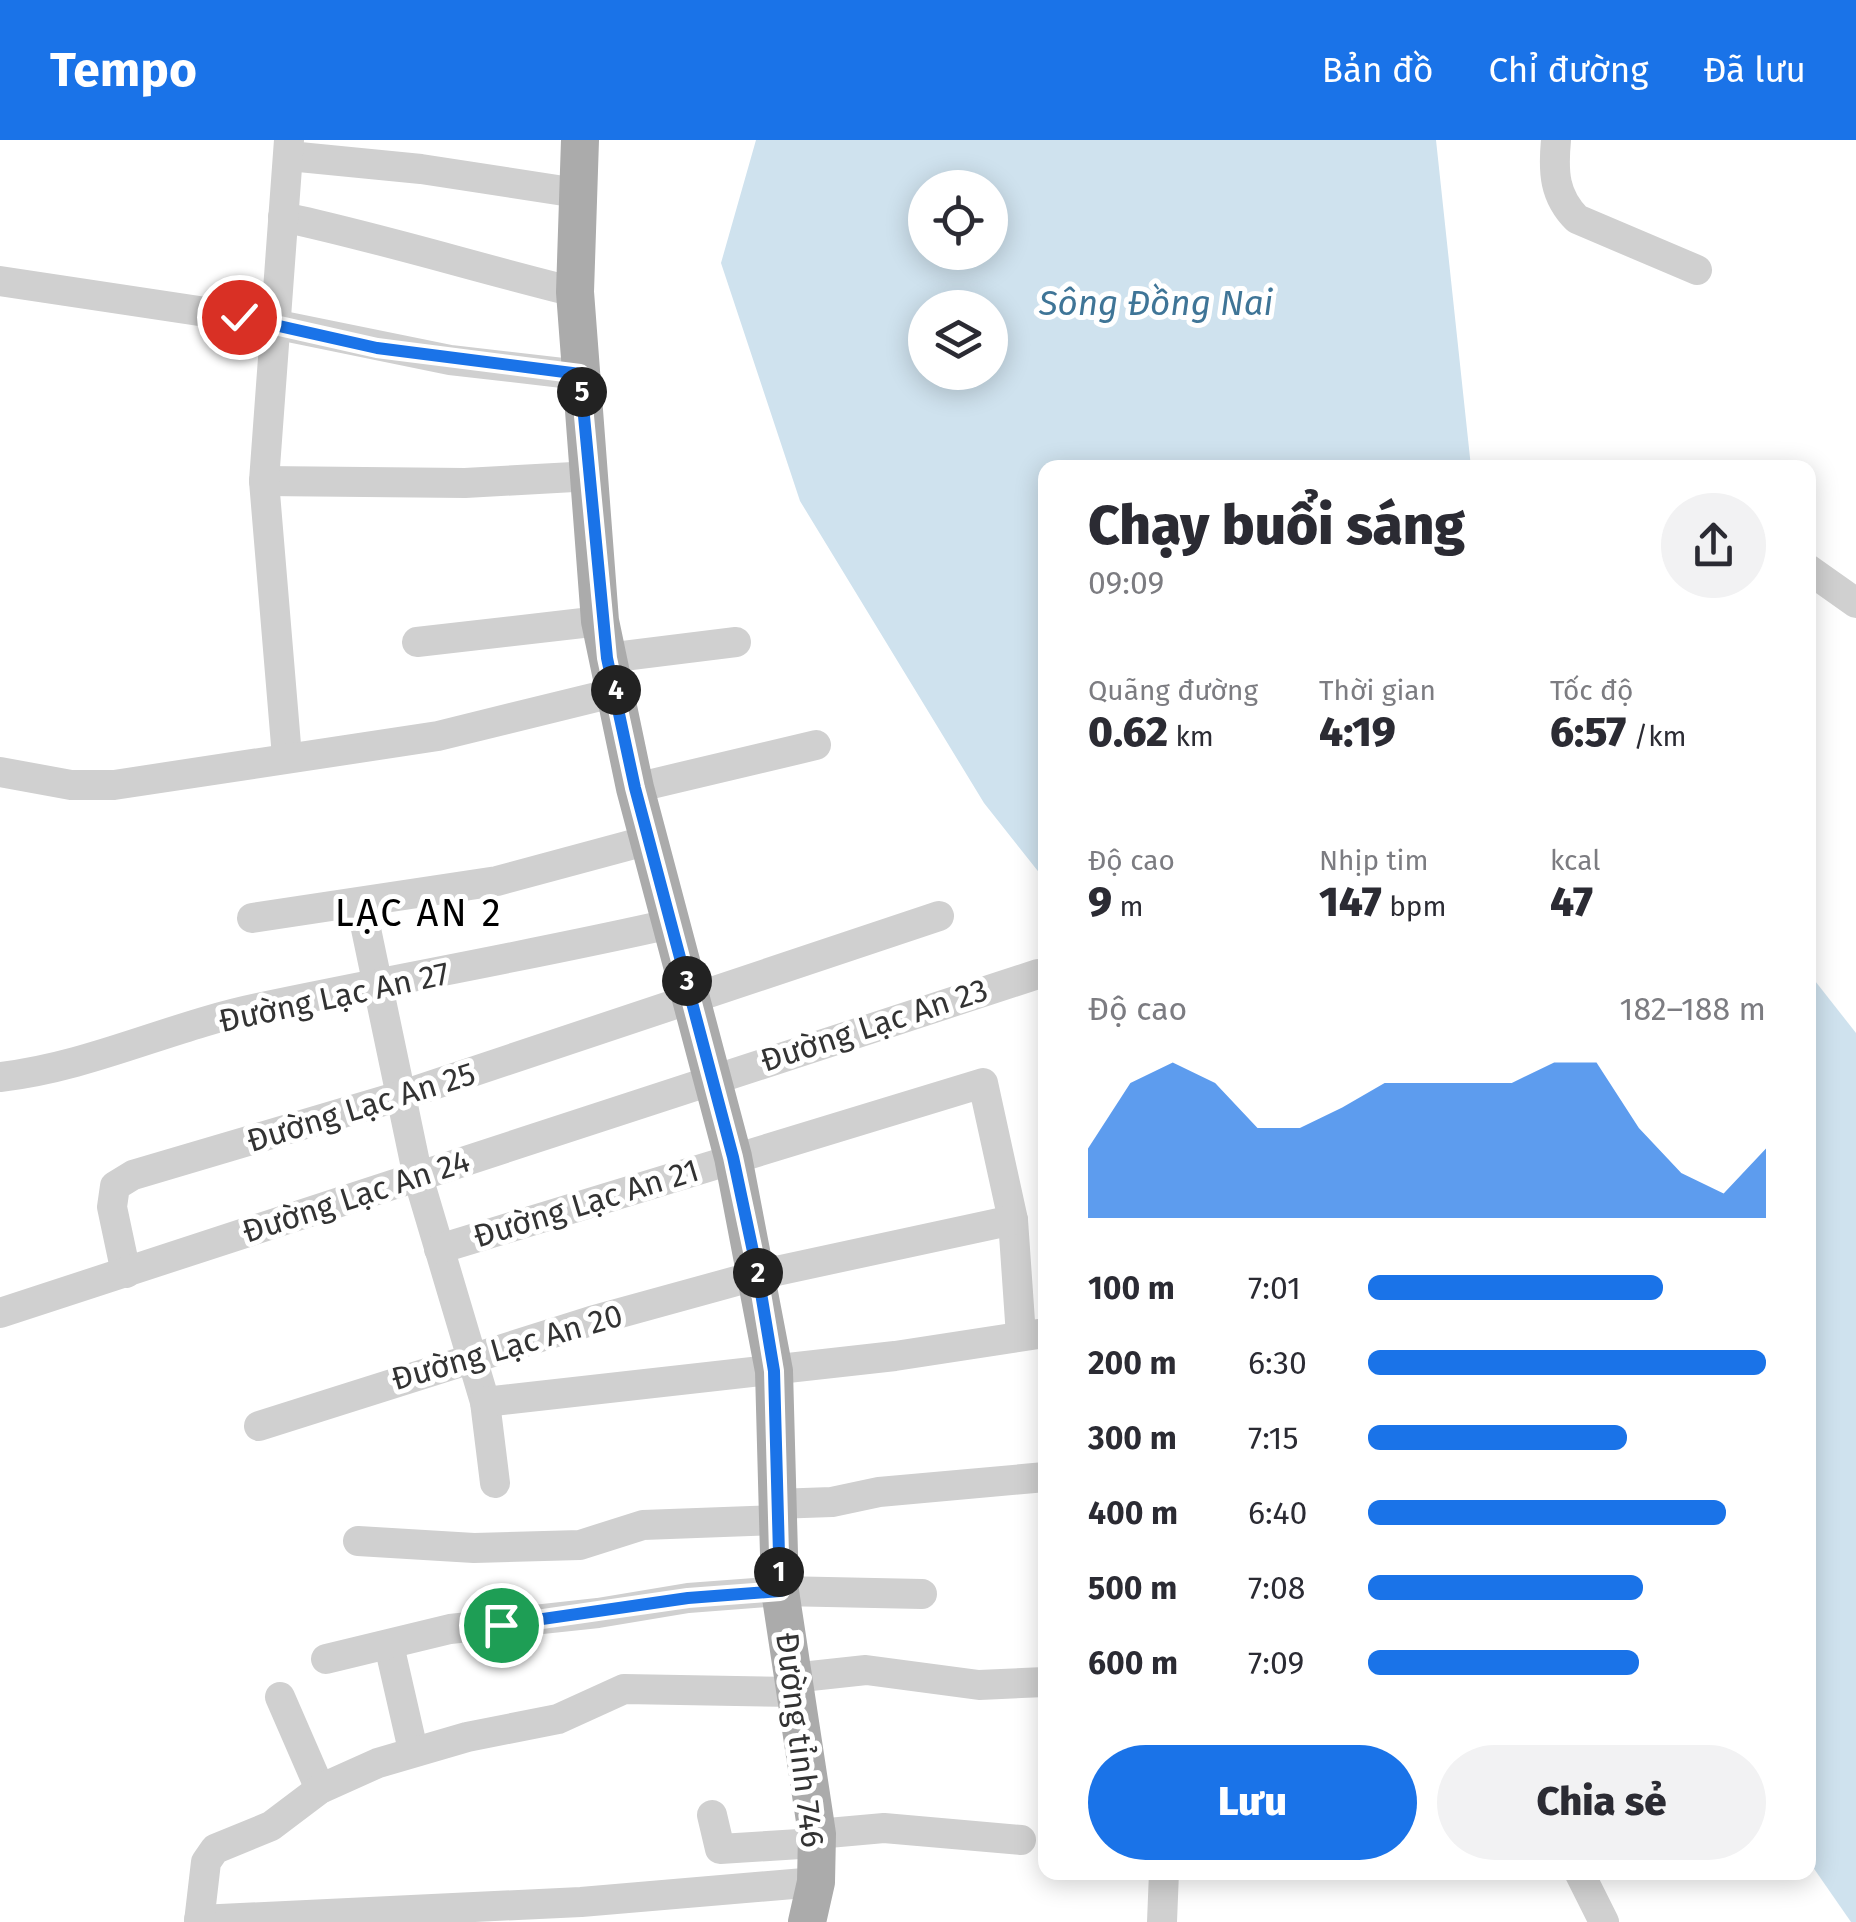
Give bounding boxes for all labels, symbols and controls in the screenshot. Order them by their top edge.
text: Tempo [50,41,197,99]
text: Bản đồ [1322,49,1433,91]
text: Chỉ đường [1488,49,1648,91]
text: Đã lưu [1703,49,1806,91]
map controls [908,170,1008,390]
button: locate [908,170,1008,270]
pin [197,275,282,360]
water label: Sông Đồng Nai [1038,282,1274,324]
icon: check [212,290,267,345]
button: layers [908,290,1008,390]
pin: 5 [557,367,607,417]
text: 5 [574,375,590,408]
text: Chạy buổi sáng [1088,493,1465,559]
button: share [1661,493,1766,598]
text: 09:09 [1088,564,1164,602]
pin: 4 [591,665,641,715]
text: 4 [608,673,624,706]
text: Quãng đường [1088,674,1258,707]
text: Thời gian [1319,674,1436,707]
text: Tốc độ [1550,674,1633,707]
text: 0.62 [1088,707,1168,757]
text: 4:19 [1319,707,1396,757]
text: 6:57 [1550,707,1626,757]
text: km [1168,720,1214,753]
text: /km [1626,720,1687,753]
text: Độ cao [1088,844,1175,877]
text: Nhịp tim [1319,844,1428,877]
text: kcal [1550,844,1600,877]
text: 9 [1088,877,1112,927]
text: 147 [1319,877,1382,927]
text: 47 [1550,877,1593,927]
district label: LẠC AN 2 [335,890,503,936]
text: m [1112,890,1143,923]
text: bpm [1382,890,1446,923]
street label: Đường Lạc An 27 [215,954,453,1040]
pin: 3 [662,956,712,1006]
text: 3 [680,964,694,997]
street label: Đường Lạc An 23 [756,970,992,1080]
text: Độ cao [1088,990,1187,1028]
text: 182–188 m [1620,990,1766,1028]
street label: Đường Lạc An 25 [242,1054,480,1160]
street label: Đường Lạc An 24 [237,1141,475,1251]
street label: Đường Lạc An 21 [469,1151,703,1255]
pin: 2 [733,1248,783,1298]
text: 2 [751,1256,765,1289]
text: 100 m [1088,1269,1175,1307]
text: 7:01 [1248,1269,1301,1307]
street label: Đường Lạc An 20 [387,1296,627,1398]
text: 200 m [1088,1344,1177,1382]
text: 6:30 [1248,1344,1307,1382]
text: 300 m [1088,1419,1177,1457]
text: 7:15 [1248,1419,1299,1457]
text: 400 m [1088,1494,1178,1532]
text: 6:40 [1248,1494,1307,1532]
pin: 1 [754,1547,804,1597]
text: 1 [773,1555,786,1588]
text: 500 m [1088,1569,1177,1607]
text: 7:08 [1248,1569,1305,1607]
pin [459,1583,544,1668]
icon: arrive [474,1598,529,1653]
street label: Đường tỉnh 746 [768,1630,832,1850]
text: 600 m [1088,1644,1178,1682]
text: 7:09 [1248,1644,1304,1682]
button: Lưu [1088,1745,1417,1860]
button: Chia sẻ [1437,1745,1766,1860]

